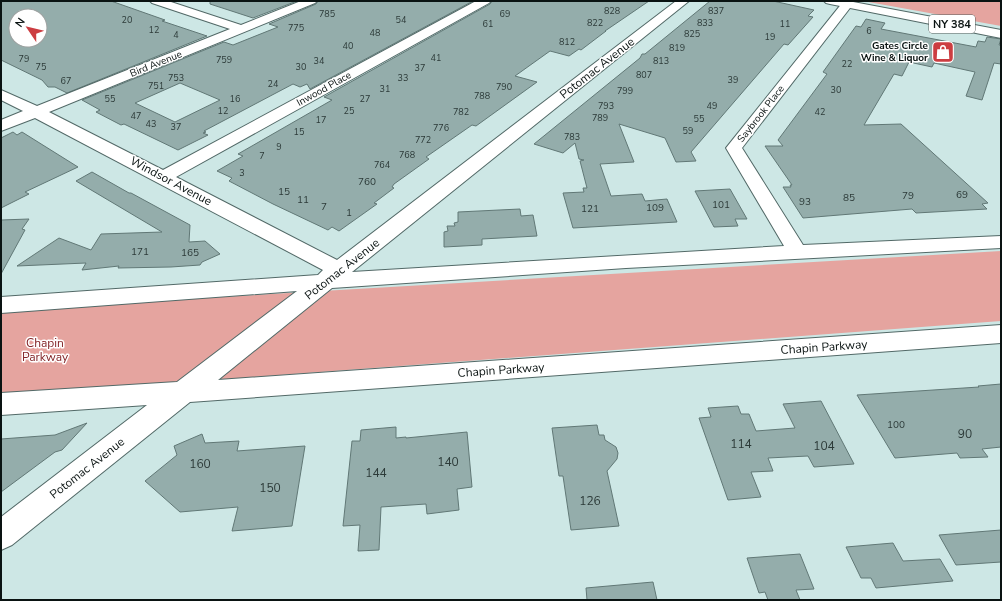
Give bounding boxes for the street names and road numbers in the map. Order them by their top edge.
road number: NY 384 [929,15,975,33]
street label: Potomac Avenue [556,34,638,102]
street label: Bird Avenue [128,47,184,81]
street label: Inwood Place [294,68,354,110]
street label: Saybrook Place [734,82,788,146]
street label: Windsor Avenue [127,153,215,209]
street label: Potomac Avenue [301,235,383,303]
street label: Chapin Parkway [780,336,869,358]
street label: Chapin Parkway [457,359,546,381]
street label: Potomac Avenue [46,434,128,502]

